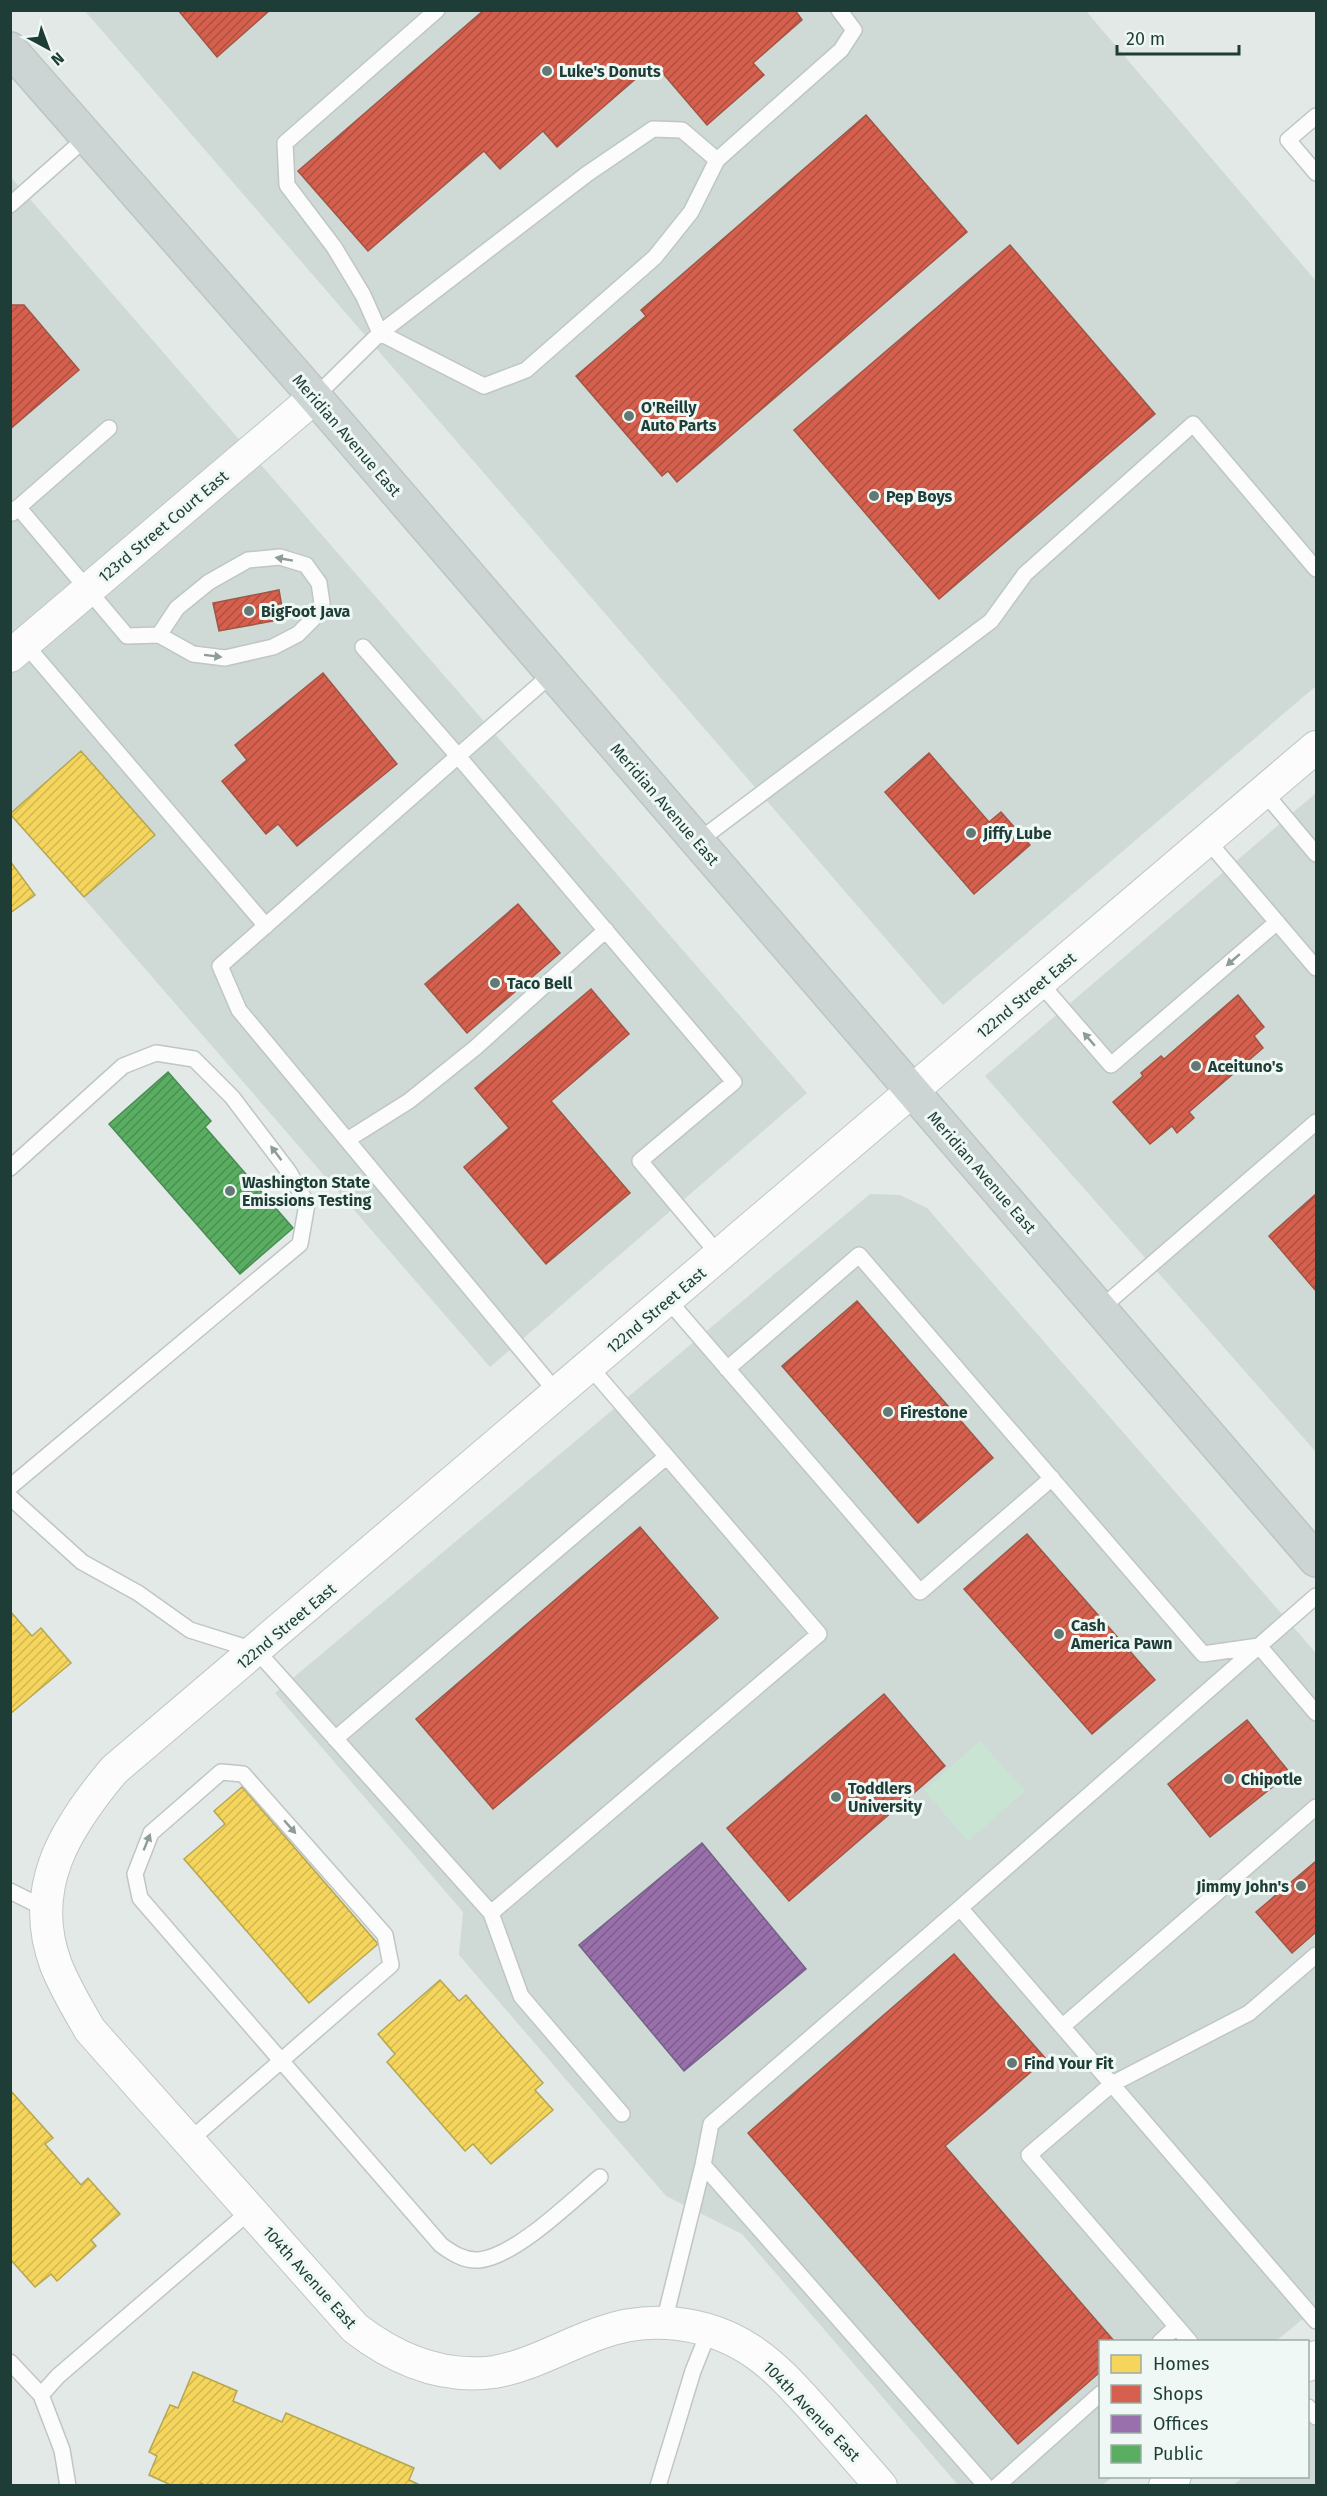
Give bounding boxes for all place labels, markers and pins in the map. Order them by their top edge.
place label: Luke's Donuts [559,62,661,81]
marker: Luke's Donuts [540,64,554,78]
place label: O'Reilly Auto Parts [640,398,717,435]
marker: O'Reilly Auto Parts [622,409,636,423]
place label: Pep Boys [886,487,953,506]
marker: Pep Boys [867,489,881,503]
place label: BigFoot Java [261,602,351,621]
marker: BigFoot Java [242,604,256,618]
place label: Jiffy Lube [982,824,1052,843]
marker: Jiffy Lube [964,826,978,840]
place label: Taco Bell [507,974,573,993]
marker: Taco Bell [488,976,502,990]
place label: Aceituno's [1207,1057,1284,1076]
marker: Aceituno's [1189,1059,1203,1073]
place label: Washington State Emissions Testing [242,1173,371,1210]
marker: Washington State Emissions Testing [223,1184,237,1198]
place label: Firestone [900,1403,968,1422]
marker: Firestone [881,1405,895,1419]
place label: Cash America Pawn [1070,1616,1172,1653]
marker: Cash America Pawn [1052,1627,1066,1641]
place label: Chipotle [1241,1770,1302,1789]
marker: Chipotle [1222,1772,1236,1786]
place label: Toddlers University [848,1779,923,1816]
marker: Toddlers University [829,1790,843,1804]
place label: Jimmy John's [1195,1877,1289,1896]
marker: Jimmy John's [1294,1879,1308,1893]
place label: Find Your Fit [1024,2054,1114,2073]
marker: Find Your Fit [1005,2056,1019,2070]

